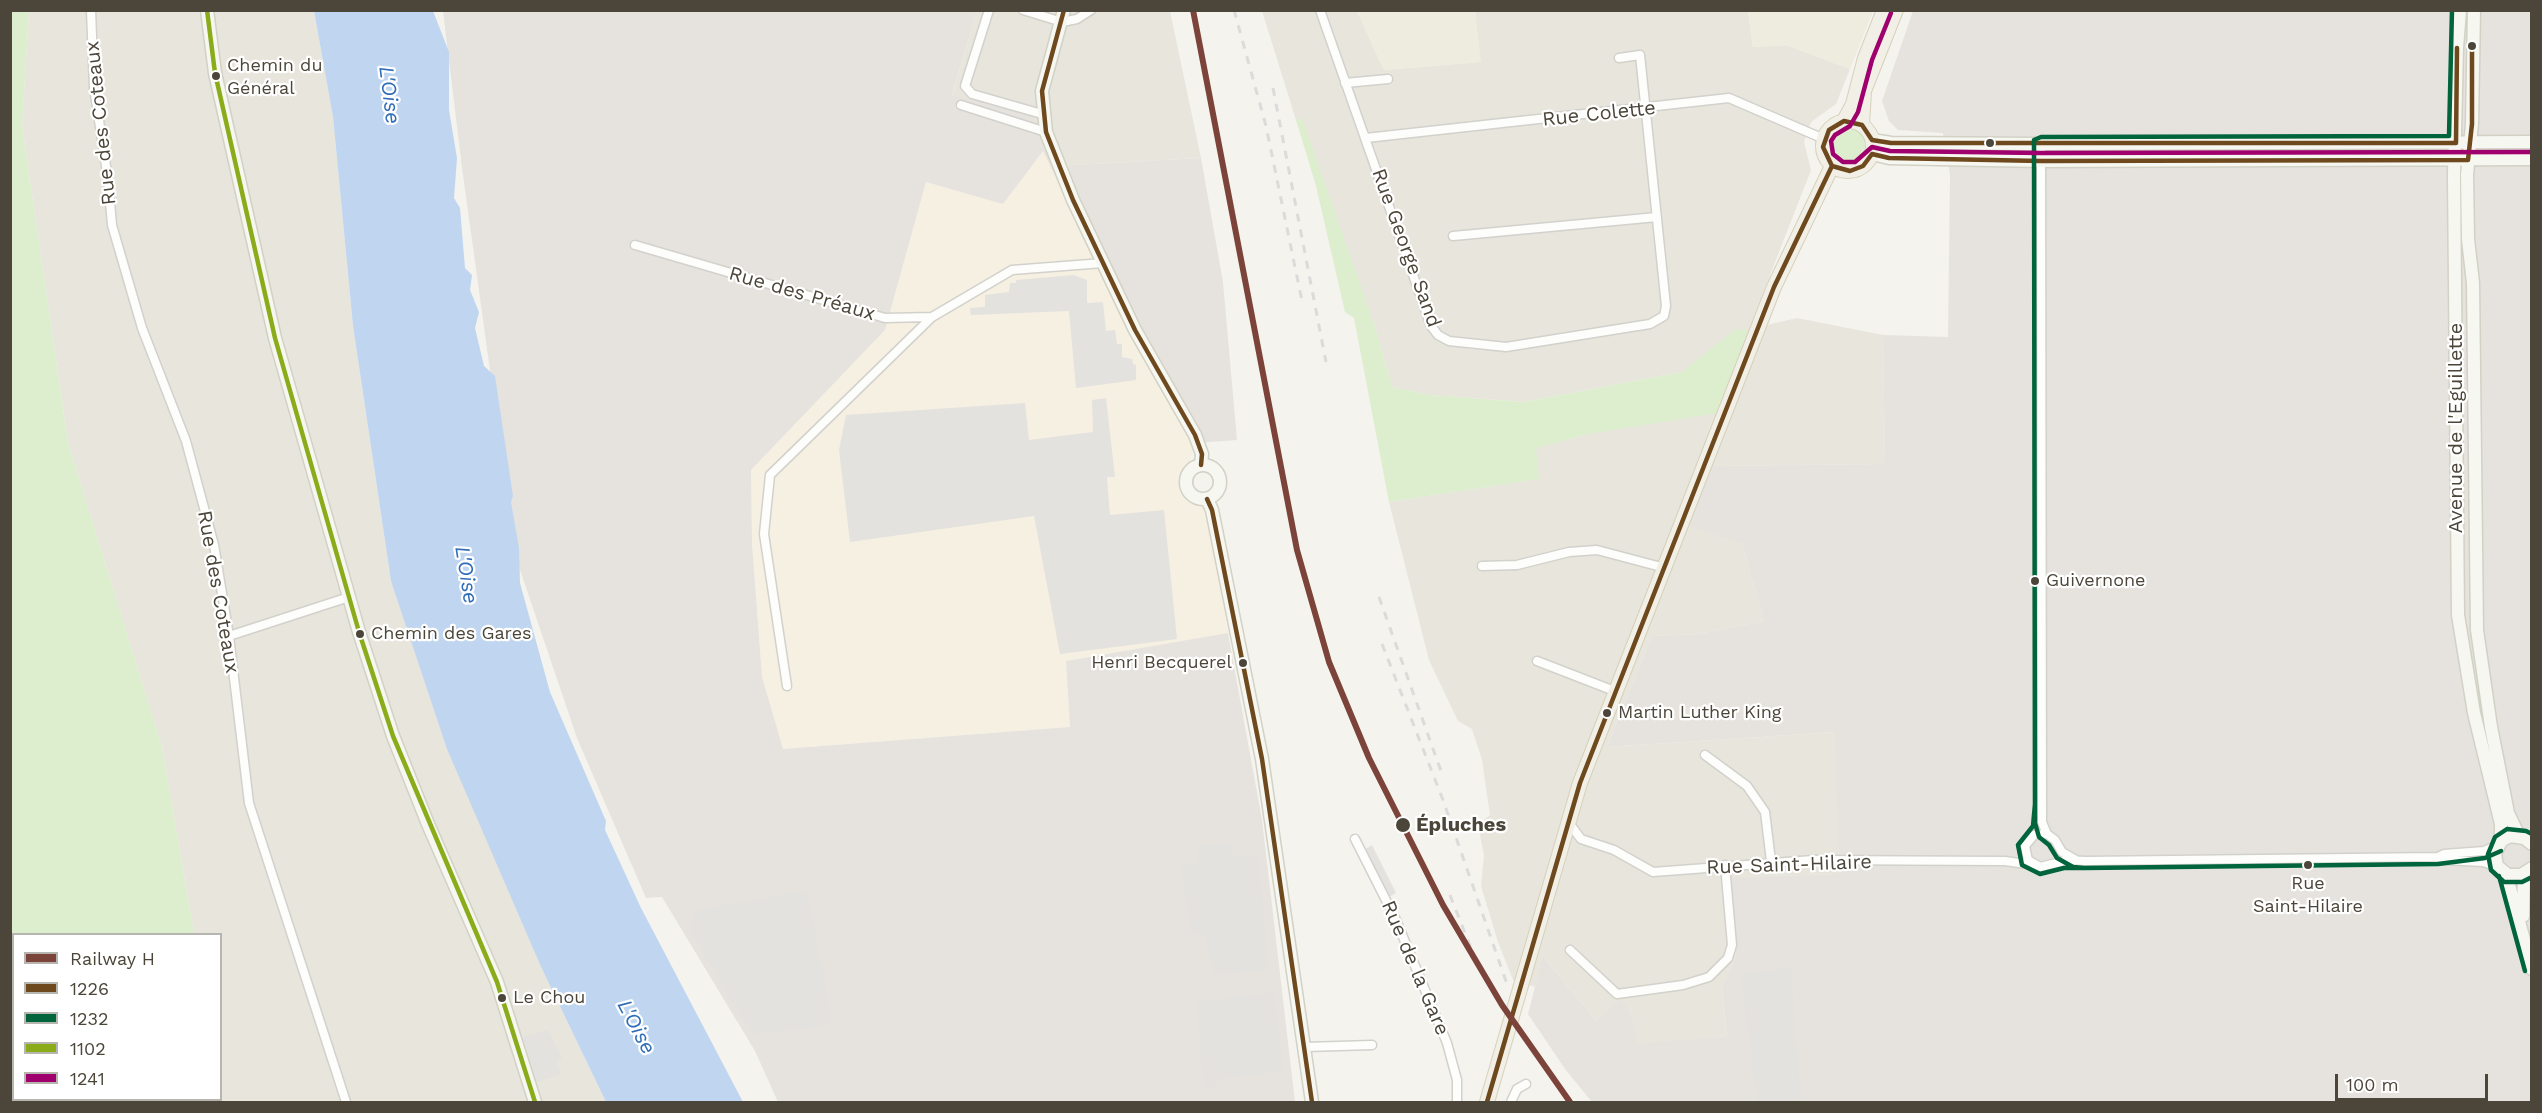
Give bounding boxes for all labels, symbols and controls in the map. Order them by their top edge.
street label: Rue des Coteaux [80,40,122,206]
unlabelled marker [2466,40,2478,52]
place label: Chemin du Général [227,55,322,98]
water label: L'Oise [373,65,405,125]
marker: Chemin du Général [210,70,222,82]
street label: Rue Colette [1541,96,1657,132]
unlabelled marker [1984,137,1996,149]
street label: Rue George Sand [1366,165,1446,331]
street label: Rue des Préaux [726,262,878,326]
street label: Avenue de l'Eguillette [2444,323,2468,533]
street label: Rue des Coteaux [192,509,244,675]
water label: L'Oise [449,544,483,606]
place label: Guivernone [2046,570,2145,592]
marker: Guivernone [2029,575,2041,587]
place label: Chemin des Gares [371,623,532,645]
marker: Chemin des Gares [354,628,366,640]
place label: Henri Becquerel [1091,652,1232,674]
marker: Henri Becquerel [1237,657,1249,669]
place label: Martin Luther King [1618,702,1781,724]
marker: Martin Luther King [1601,707,1613,719]
place label: Épluches [1416,813,1506,837]
marker: Épluches [1394,816,1412,834]
street label: Rue Saint-Hilaire [1706,850,1872,880]
marker: Rue Saint-Hilaire [2302,859,2314,871]
place label: Rue Saint-Hilaire [2253,873,2363,916]
street label: Rue de la Gare [1376,897,1454,1039]
legend [12,933,222,1101]
text: Railway H [70,948,155,969]
text: 1226 [70,978,109,999]
place label: Le Chou [513,987,585,1009]
marker: Le Chou [496,992,508,1004]
water label: L'Oise [611,995,661,1059]
text: 1232 [70,1008,109,1029]
text: 1102 [70,1038,106,1059]
scale bar [2338,1062,2491,1100]
text: 1241 [70,1068,105,1089]
text: 100 m [2346,1074,2399,1095]

